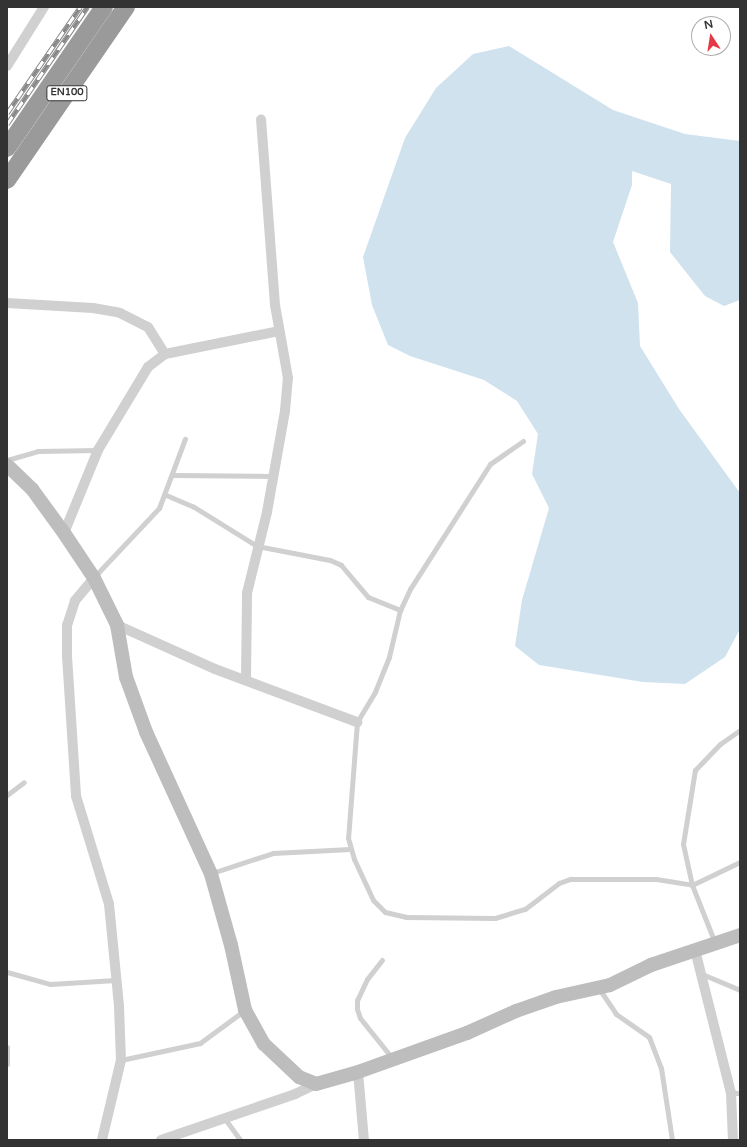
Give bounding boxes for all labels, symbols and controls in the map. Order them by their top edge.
north arrow [691,16,731,56]
text: N [703,17,714,32]
road number: EN100 [46,85,88,101]

